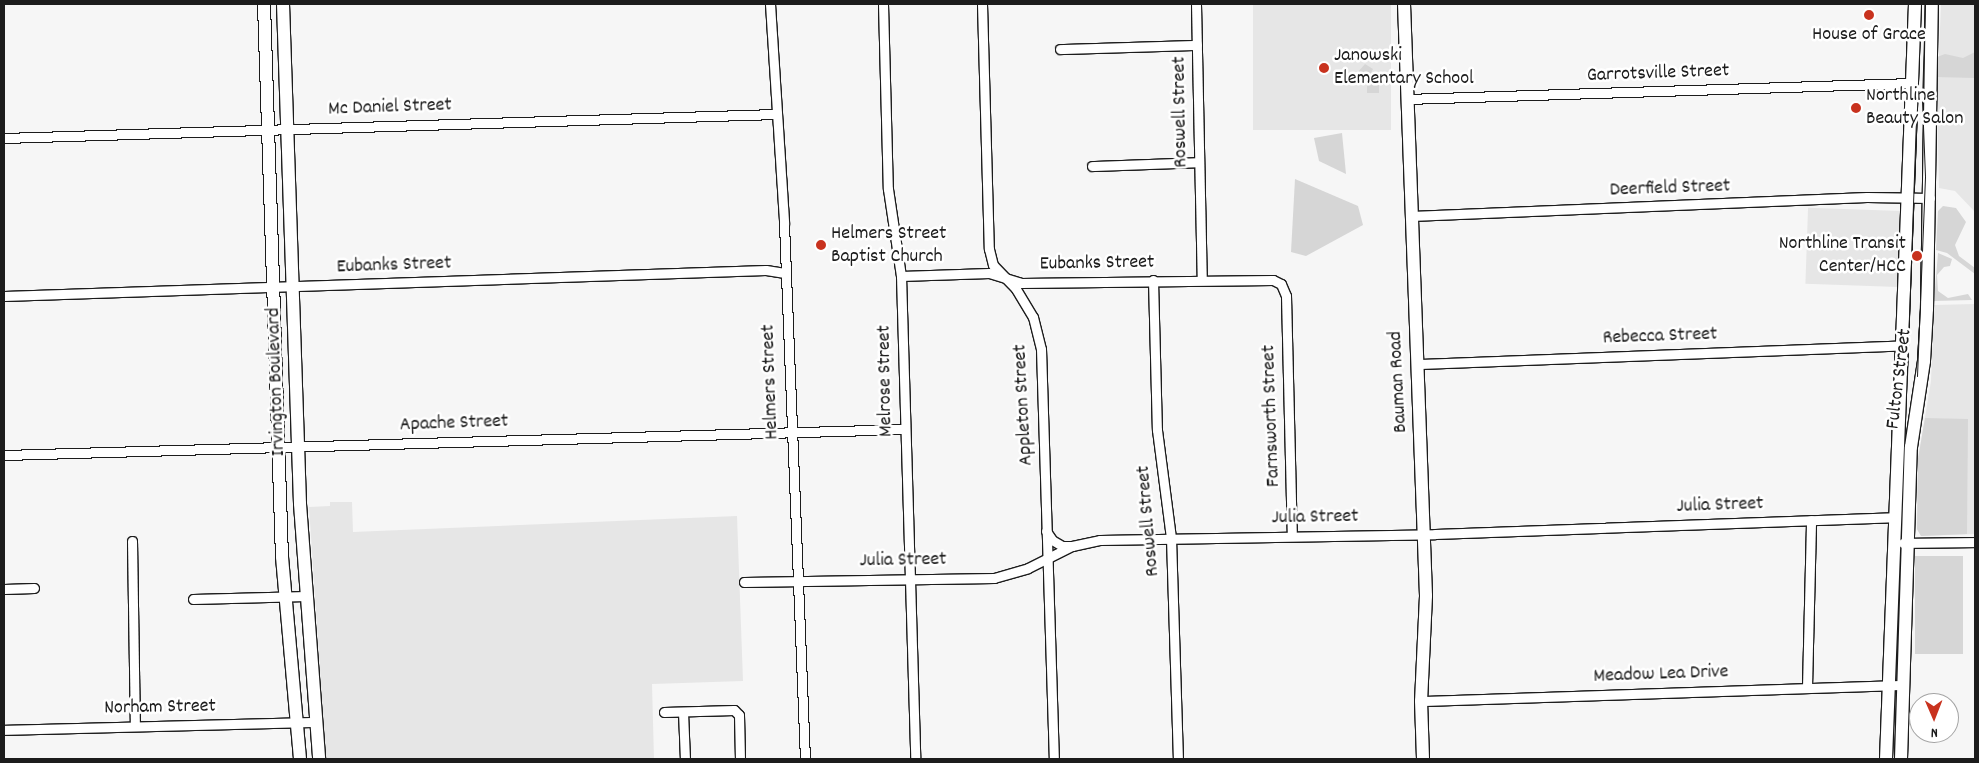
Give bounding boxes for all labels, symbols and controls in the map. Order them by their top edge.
marker: House of Grace [1863,9,1875,21]
place label: House of Grace [1812,23,1926,47]
place label: Janowski Elementary School [1334,44,1474,91]
street label: Roswell Street [1168,56,1194,168]
street label: Garrotsville Street [1586,60,1730,88]
marker: Janowski Elementary School [1318,62,1330,74]
place label: Northline Beauty Salon [1866,84,1963,131]
street label: Mc Daniel Street [328,94,452,122]
marker: Northline Beauty Salon [1850,102,1862,114]
street label: Deerfield Street [1609,175,1731,203]
place label: Helmers Street Baptist Church [831,222,946,269]
place label: Northline Transit Center/HCC [1779,233,1906,280]
marker: Helmers Street Baptist Church [815,239,827,251]
marker: Northline Transit Center/HCC [1910,249,1924,263]
street label: Eubanks Street [1039,251,1155,277]
street label: Eubanks Street [336,252,452,280]
street label: Irvington Boulevard [262,307,292,457]
street label: Rebecca Street [1602,323,1718,351]
street label: Helmers Street [757,324,785,440]
street label: Melrose Street [873,325,899,437]
street label: Fulton Street [1882,327,1918,431]
street label: Bauman Road [1384,331,1414,433]
street label: Appleton Street [1009,344,1039,466]
street label: Farnsworth Street [1258,344,1286,488]
street label: Apache Street [399,410,509,438]
street label: Roswell Street [1132,464,1166,578]
street label: Julia Street [1676,492,1764,520]
street label: Julia Street [1271,505,1359,531]
street label: Julia Street [859,548,947,574]
street label: Meadow Lea Drive [1593,661,1729,689]
north arrow [1909,693,1959,743]
street label: Norham Street [104,695,216,721]
text: N [1931,722,1938,742]

